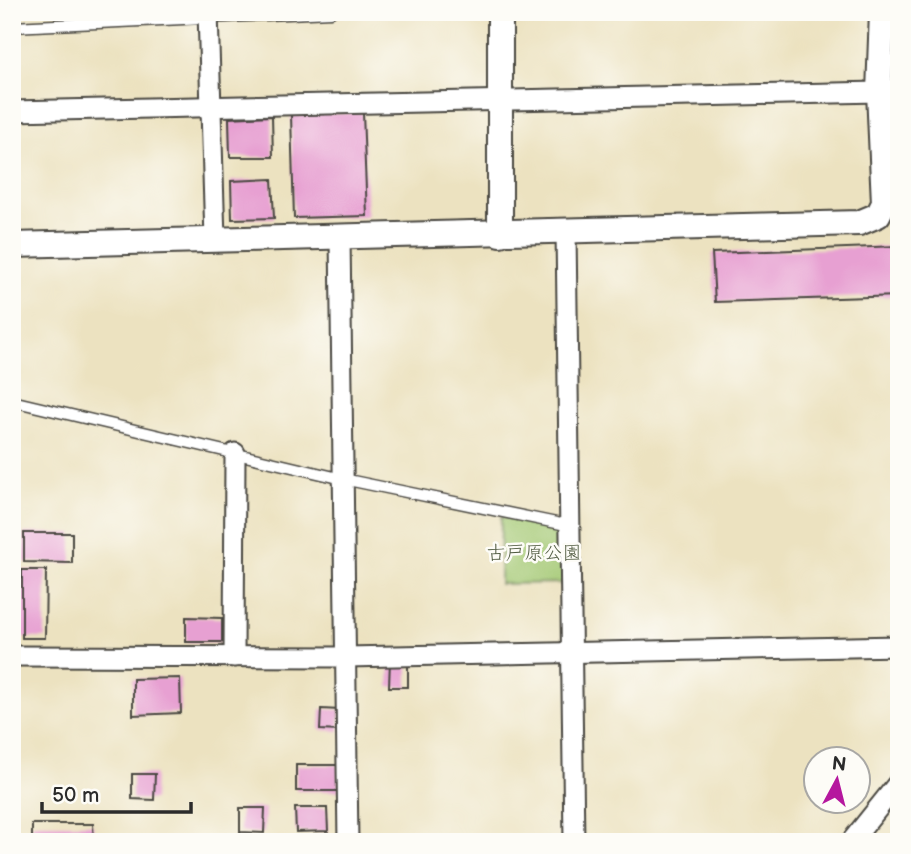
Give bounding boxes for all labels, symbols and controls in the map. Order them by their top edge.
park label: 古戸原公園 [486,542,582,565]
north arrow [802,746,872,816]
text: N [830,752,847,777]
scale bar [42,770,191,814]
text: 50 m [52,783,99,808]

